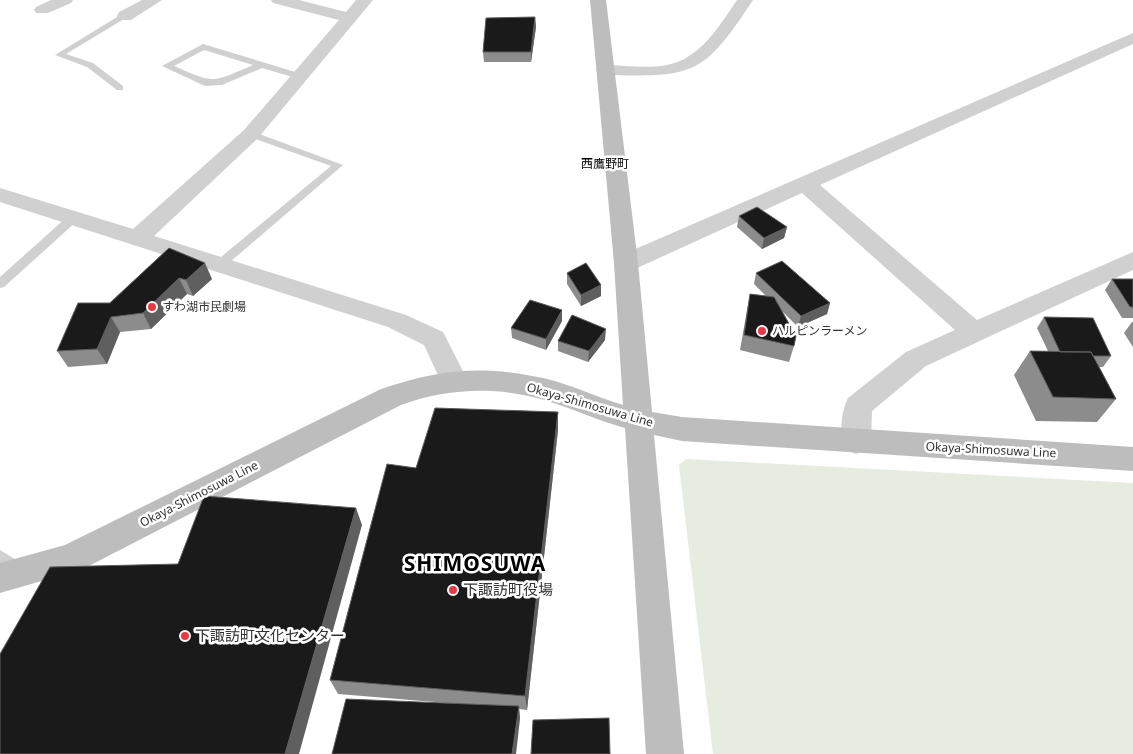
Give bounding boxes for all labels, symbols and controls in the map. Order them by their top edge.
district label: 西鷹野町 [581,155,629,172]
place label: すわ湖市民劇場 [162,298,246,315]
marker: すわ湖市民劇場 [146,301,158,313]
place label: ハルピンラーメン [772,322,868,339]
marker: ハルピンラーメン [756,325,768,337]
street label: Okaya-Shimosuwa Line [525,378,656,431]
street label: Okaya-Shimosuwa Line [925,438,1057,461]
street label: Okaya-Shimosuwa Line [137,456,261,531]
district label: SHIMOSUWA [404,549,546,577]
place label: 下諏訪町役場 [463,579,553,599]
marker: 下諏訪町役場 [447,584,459,596]
place label: 下諏訪町文化センター [195,625,345,645]
marker: 下諏訪町文化センター [179,630,191,642]

